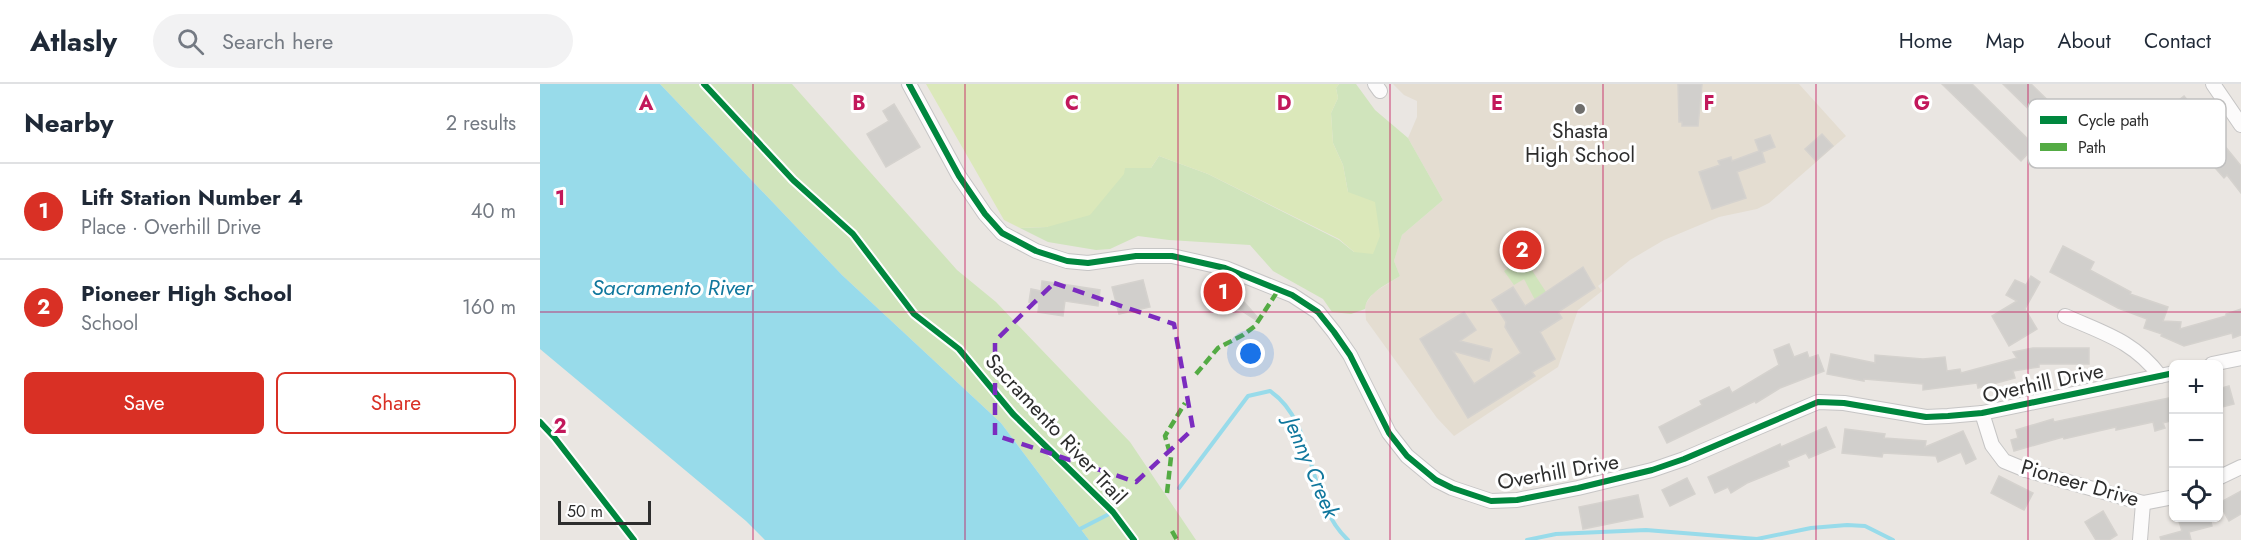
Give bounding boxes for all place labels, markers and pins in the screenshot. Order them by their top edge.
marker: Shasta High School [1573,102,1587,116]
place label: Shasta High School [1525,116,1635,170]
pin: 2 [1502,228,1542,272]
pin: 1 [1204,270,1242,314]

